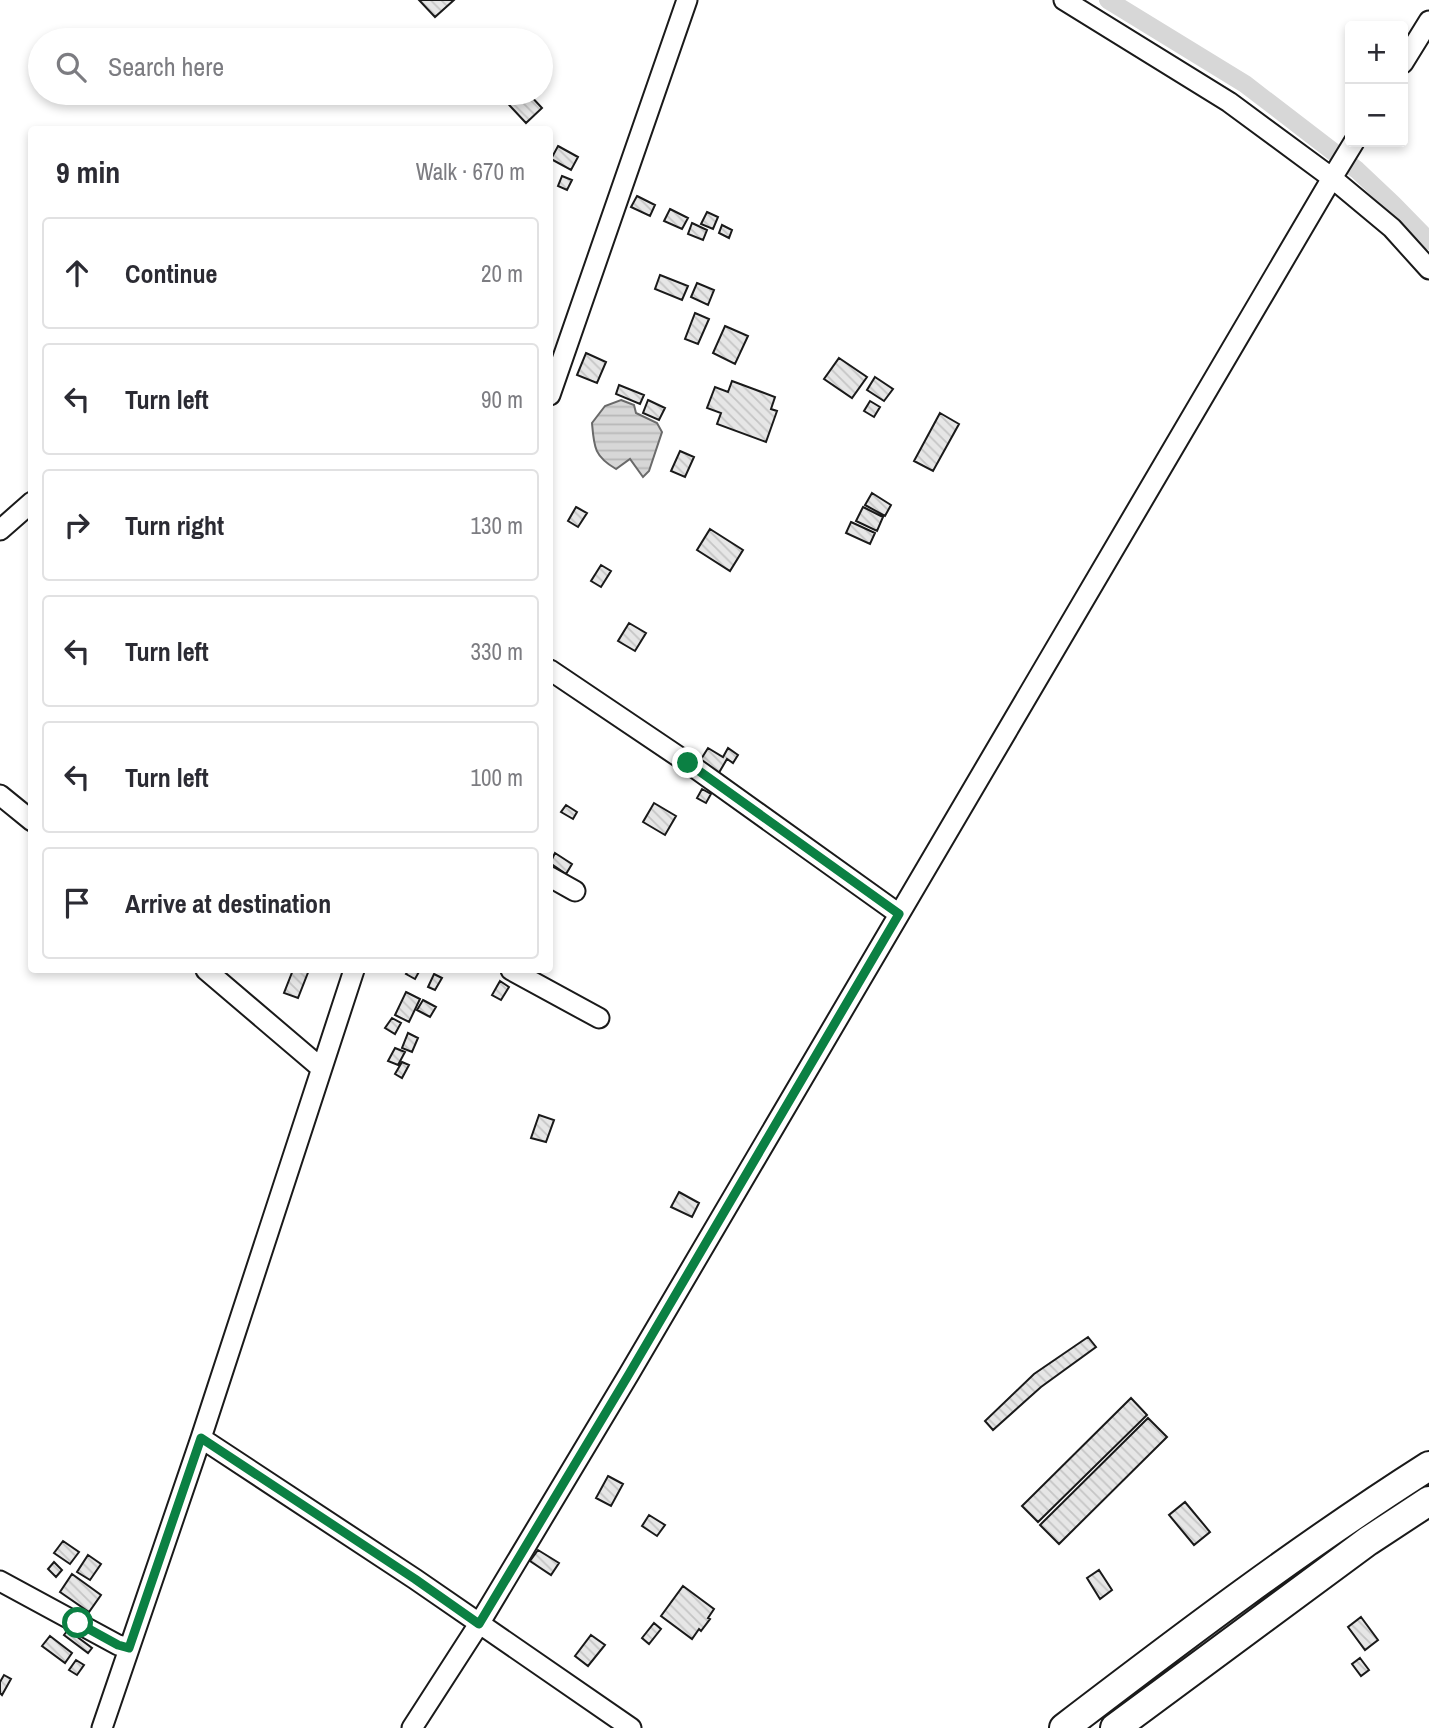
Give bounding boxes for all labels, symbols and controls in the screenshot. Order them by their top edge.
map controls [1345,21,1408,147]
button: + [1345,21,1408,84]
search box [28,28,553,105]
icon: search [52,48,90,86]
text: Search here [108,49,224,84]
button: − [1345,84,1408,147]
text: 9 min [56,152,120,192]
text: Walk · 670 m [416,156,525,187]
icon: ahead [58,254,96,292]
text: Continue [125,256,217,291]
text: 20 m [481,258,523,289]
icon: left [58,380,96,418]
text: Turn left [125,382,209,417]
text: 90 m [481,384,523,415]
icon: right [58,506,96,544]
text: Turn right [125,508,224,543]
text: 130 m [471,510,523,541]
icon: left [58,632,96,670]
text: Turn left [125,634,209,669]
text: 330 m [471,636,523,667]
route end [672,747,703,778]
icon: left [58,758,96,796]
text: Turn left [125,760,209,795]
text: 100 m [471,762,523,793]
icon: arrive [58,884,96,922]
text: Arrive at destination [125,886,331,921]
route start [62,1607,93,1638]

